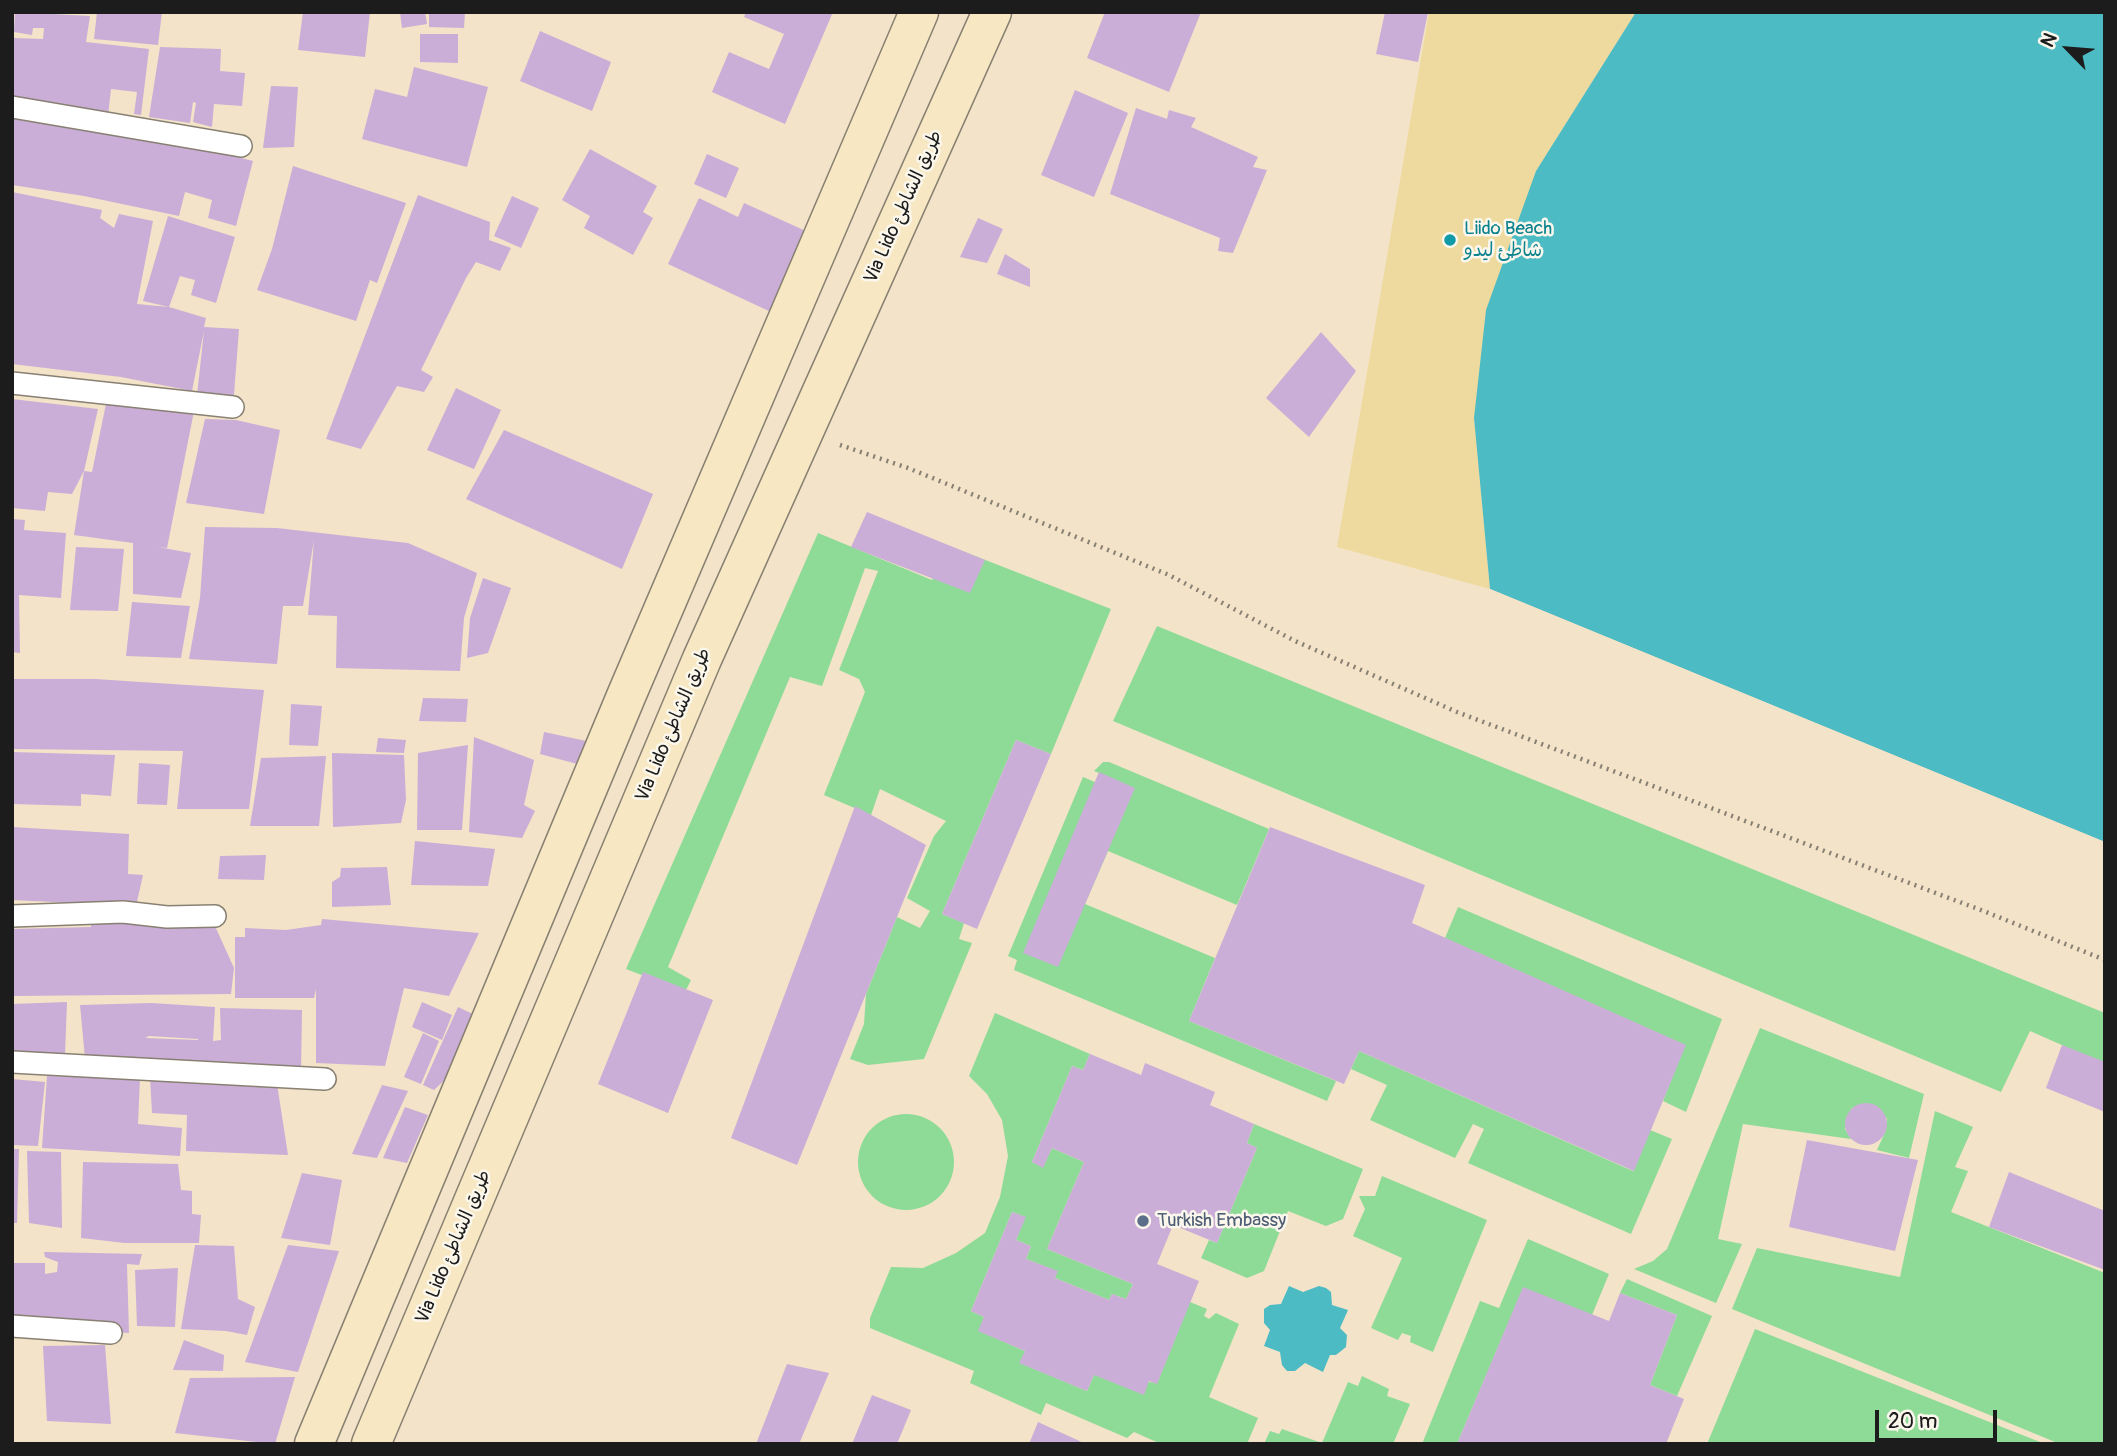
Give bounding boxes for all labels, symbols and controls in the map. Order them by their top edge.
north arrow [2033,14,2103,84]
text: N [2035,29,2063,51]
street label: Via Lido طريق الشاطئ [860,127,948,287]
place label: Liido Beach شاطئ ليدو [1464,218,1552,262]
marker: Liido Beach شاطئ ليدو [1442,232,1458,248]
street label: Via Lido طريق الشاطئ [631,645,717,805]
street label: Via Lido طريق الشاطئ [411,1167,497,1327]
place label: Turkish Embassy [1157,1210,1286,1232]
marker: Turkish Embassy [1135,1213,1151,1229]
scale bar [1879,1396,2002,1440]
text: 20 m [1888,1408,1937,1435]

